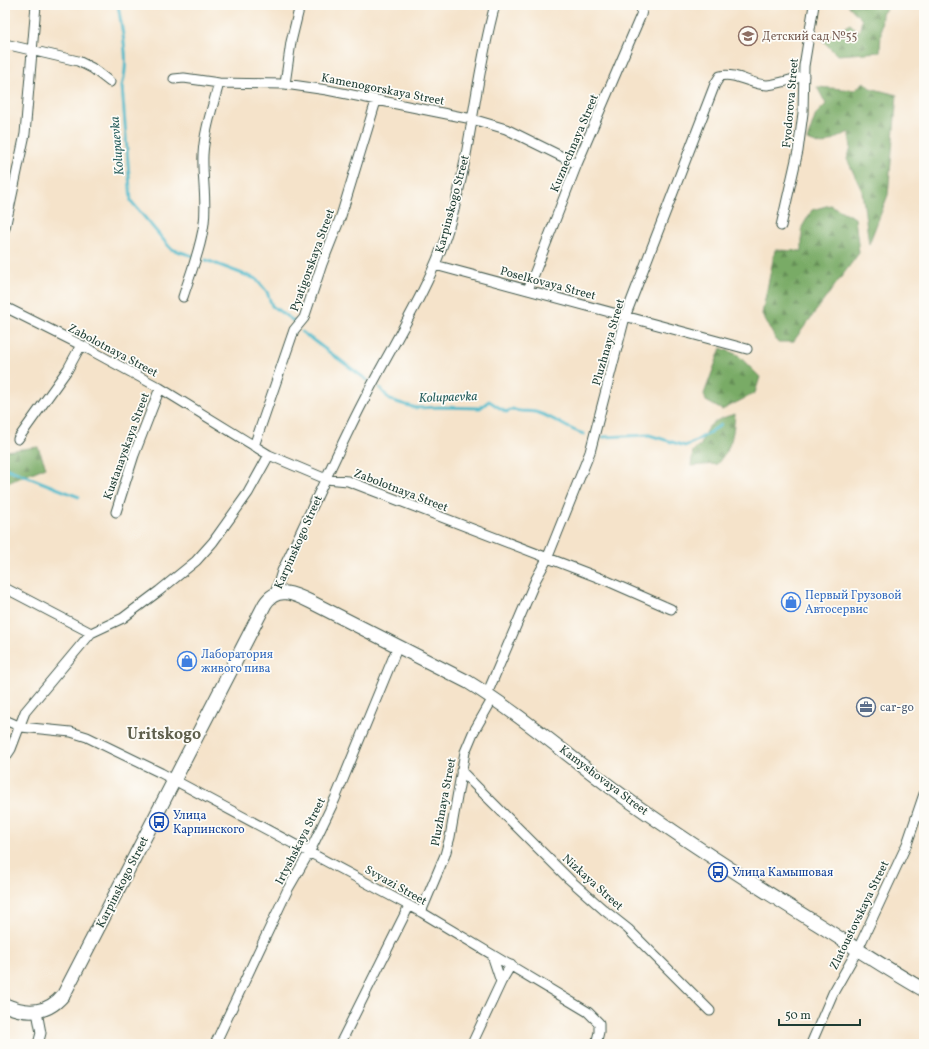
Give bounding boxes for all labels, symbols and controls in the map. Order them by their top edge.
school or university icon: Детский сад №55 [737,25,759,47]
place label: Детский сад №55 [762,29,857,45]
street label: Fyodorova Street [779,58,803,149]
street label: Kamenogorskaya Street [320,70,446,110]
street label: Kuznechnaya Street [547,92,603,195]
water label: Kolupaevka [106,116,130,176]
street label: Karpinskogo Street [432,153,474,255]
street label: Pyatigorskaya Street [287,207,339,314]
street label: Poselkovaya Street [498,263,597,304]
street label: Pluzhnaya Street [589,297,629,388]
street label: Zabolotnaya Street [65,320,160,381]
water label: Kolupaevka [418,388,478,408]
street label: Kustanayskaya Street [100,390,154,502]
street label: Zabolotnaya Street [351,466,450,516]
street label: Karpinskogo Street [271,493,327,592]
place label: Первый Грузовой Автосервис [805,588,902,618]
shop icon: Первый Грузовой Автосервис [780,591,802,613]
place label: Лаборатория живого пива [201,647,273,677]
shop icon: Лаборатория живого пива [176,650,198,672]
office icon: car-go [855,696,877,718]
place label: car-go [880,700,914,716]
district label: Uritskogo [127,724,201,746]
street label: Kamyshovaya Street [556,742,651,820]
street label: Pluzhnaya Street [428,757,460,848]
street label: Irtyshskaya Street [272,795,330,888]
place label: Улица Карпинского [173,808,245,838]
bus stop icon: Улица Карпинского [148,811,170,833]
street label: Karpinskogo Street [93,834,153,931]
street label: Nizkaya Street [558,851,626,914]
street label: Zlatoustovskaya Street [826,858,893,973]
bus stop icon: Улица Камышовая [707,861,729,883]
street label: Svyazi Street [362,862,430,910]
place label: Улица Камышовая [732,865,833,881]
scale bar [779,1001,860,1027]
text: 50 m [785,1008,811,1024]

